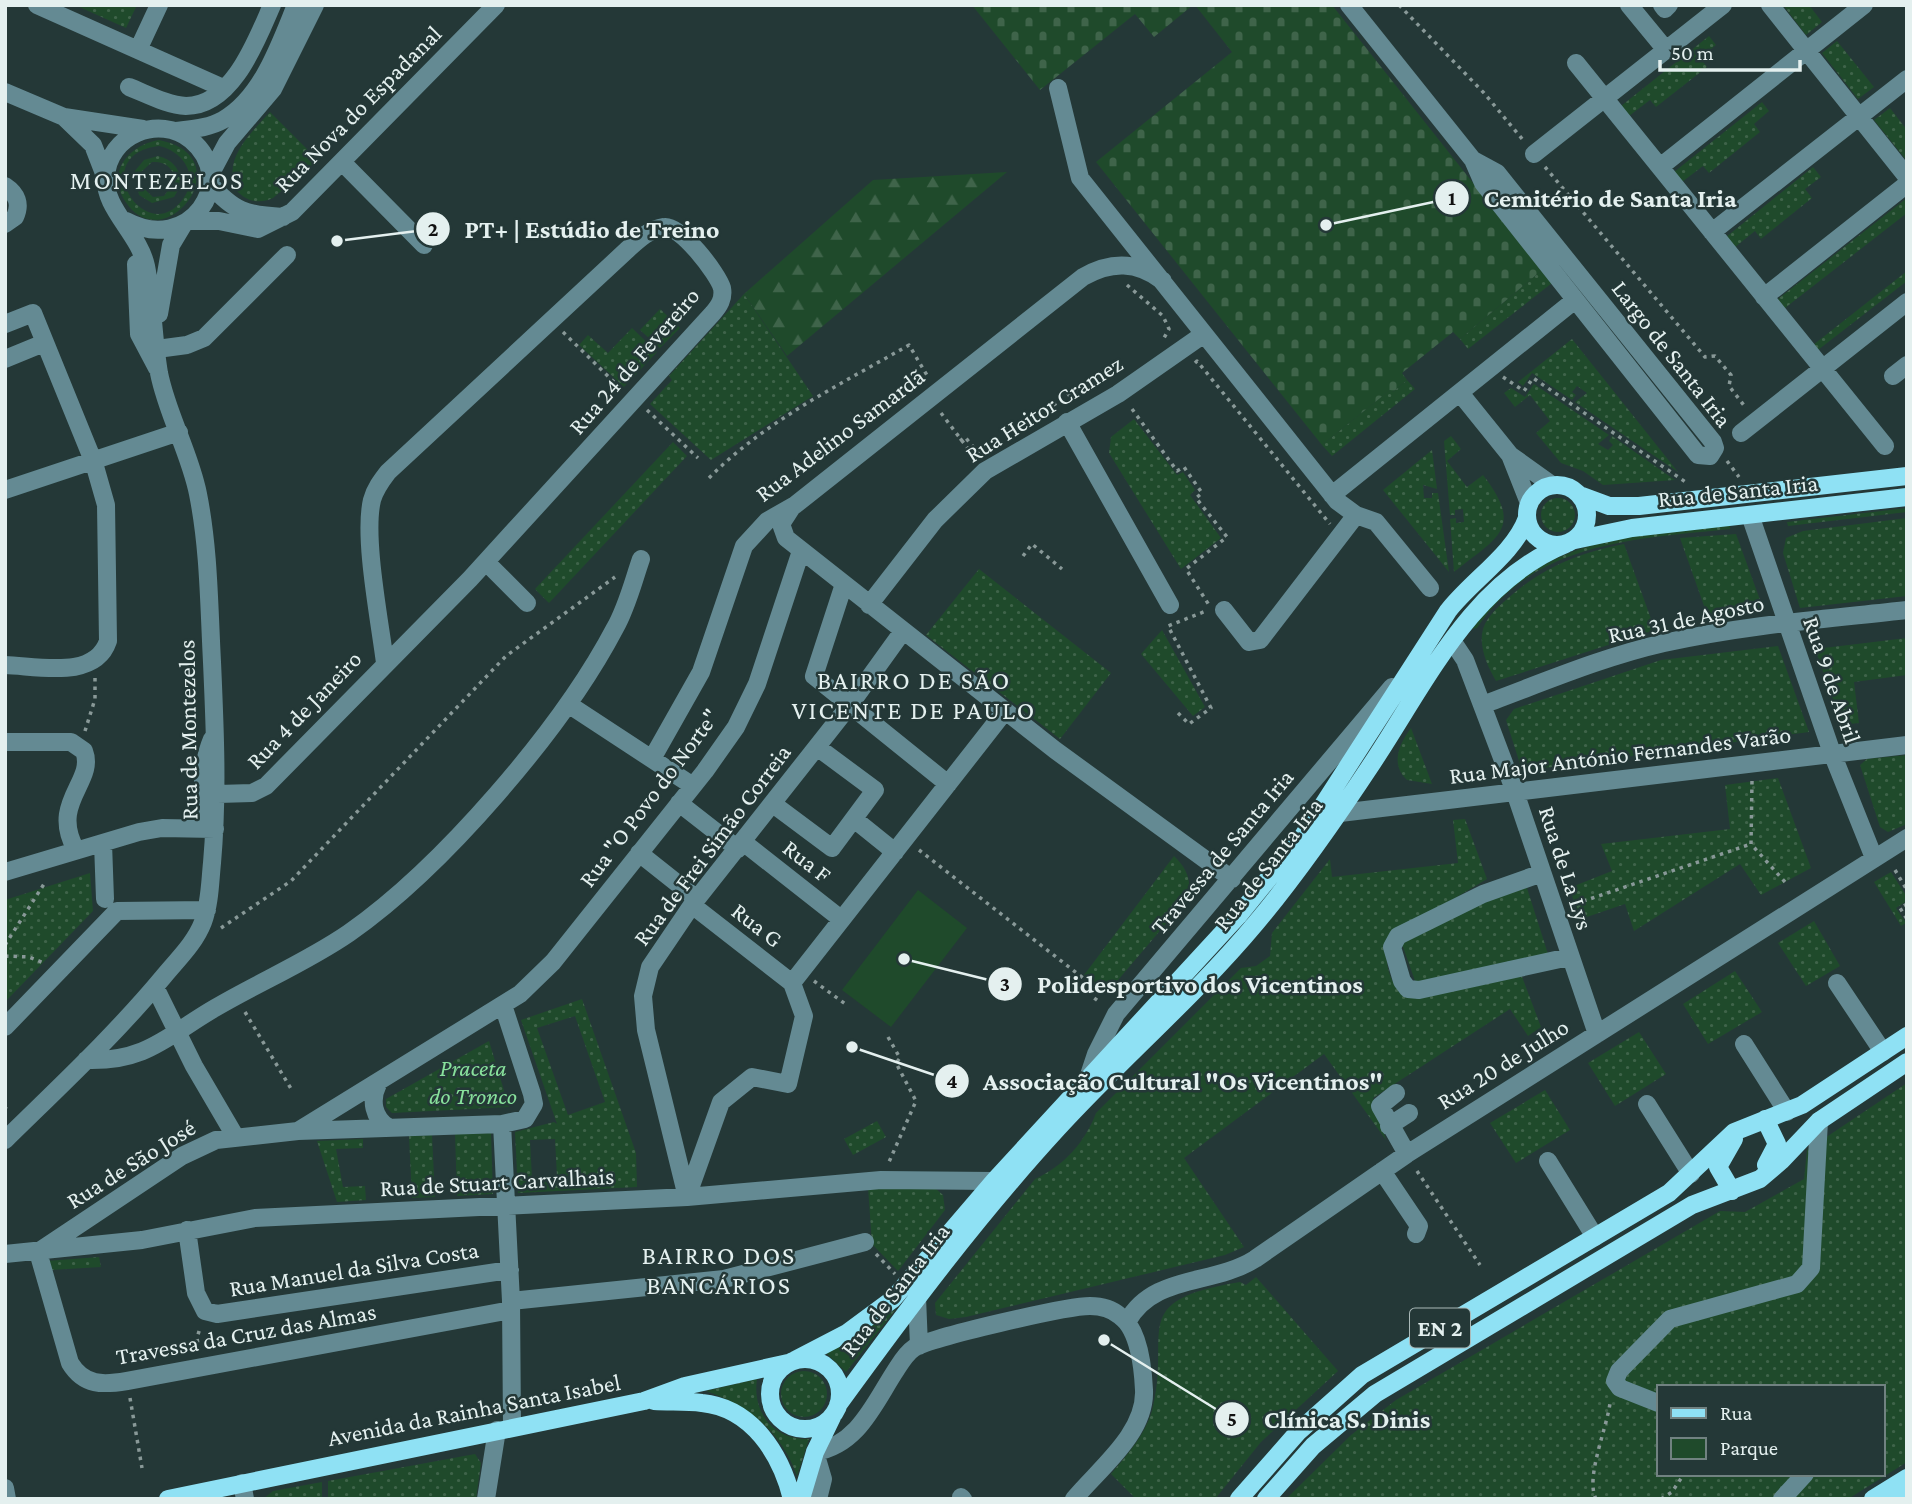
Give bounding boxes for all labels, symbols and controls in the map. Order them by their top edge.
street label: Rua Nova do Espadanal [269,20,447,198]
scale bar [1660,28,1800,72]
text: 50 m [1671,41,1714,65]
district label: MONTEZELOS [70,166,244,195]
callout: Cemitério de Santa Iria [1435,174,1751,221]
text: Cemitério de Santa Iria [1483,184,1737,213]
text: 1 [1448,186,1456,210]
callout: PT+ | Estúdio de Treino [416,205,734,252]
text: PT+ | Estúdio de Treino [465,215,719,244]
text: 2 [428,217,439,241]
street label: Largo de Santa Iria [1607,275,1738,432]
street label: Rua 24 de Fevereiro [563,282,705,439]
street label: Rua Heitor Cramez [960,349,1127,468]
street label: Rua Adelino Samardã [750,362,930,507]
street label: Rua de Santa Iria [1657,469,1819,512]
street label: Rua 31 de Agosto [1605,589,1766,648]
street label: Rua 9 de Abril [1798,613,1867,747]
street label: Rua de Montezelos [172,640,203,820]
street label: Rua 4 de Janeiro [241,645,367,774]
district label: BAIRRO DE SÃO VICENTE DE PAULO [792,666,1036,725]
street label: Rua "O Povo do Norte" [573,703,724,892]
street label: Rua Major António Fernandes Varão [1448,720,1792,789]
street label: Rua de Frei Simão Correia [627,739,796,951]
street label: Travessa de Santa Iria [1145,764,1299,940]
street label: Rua de Santa Iria [1207,792,1328,935]
street label: Rua de La Lys [1534,803,1599,933]
street label: Rua F [778,834,837,888]
street label: Rua G [727,897,788,953]
callout: Polidesportivo dos Vicentinos [988,960,1377,1007]
text: Polidesportivo dos Vicentinos [1037,970,1363,999]
text: 3 [1000,972,1010,996]
street label: Rua 20 de Julho [1432,1012,1573,1115]
park label: Praceta do Tronco [429,1054,517,1109]
callout: Associação Cultural "Os Vicentinos" [935,1057,1397,1104]
text: Associação Cultural "Os Vicentinos" [982,1067,1383,1096]
text: 4 [946,1069,958,1093]
street label: Rua de São José [61,1113,200,1214]
street label: Rua de Stuart Carvalhais [379,1162,615,1201]
street label: Rua de Santa Iria [834,1218,955,1361]
street label: Rua Manuel da Silva Costa [227,1235,481,1302]
district label: BAIRRO DOS BANCÁRIOS [642,1241,796,1300]
street label: Travessa da Cruz das Almas [114,1297,378,1370]
road number: EN 2 [1410,1308,1470,1348]
street label: Avenida da Rainha Santa Isabel [325,1368,623,1451]
legend [1657,1385,1884,1476]
callout: Clínica S. Dinis [1215,1395,1444,1442]
text: Rua [1720,1401,1753,1425]
text: Clínica S. Dinis [1264,1405,1430,1434]
text: 5 [1227,1407,1237,1431]
text: Parque [1720,1436,1778,1460]

